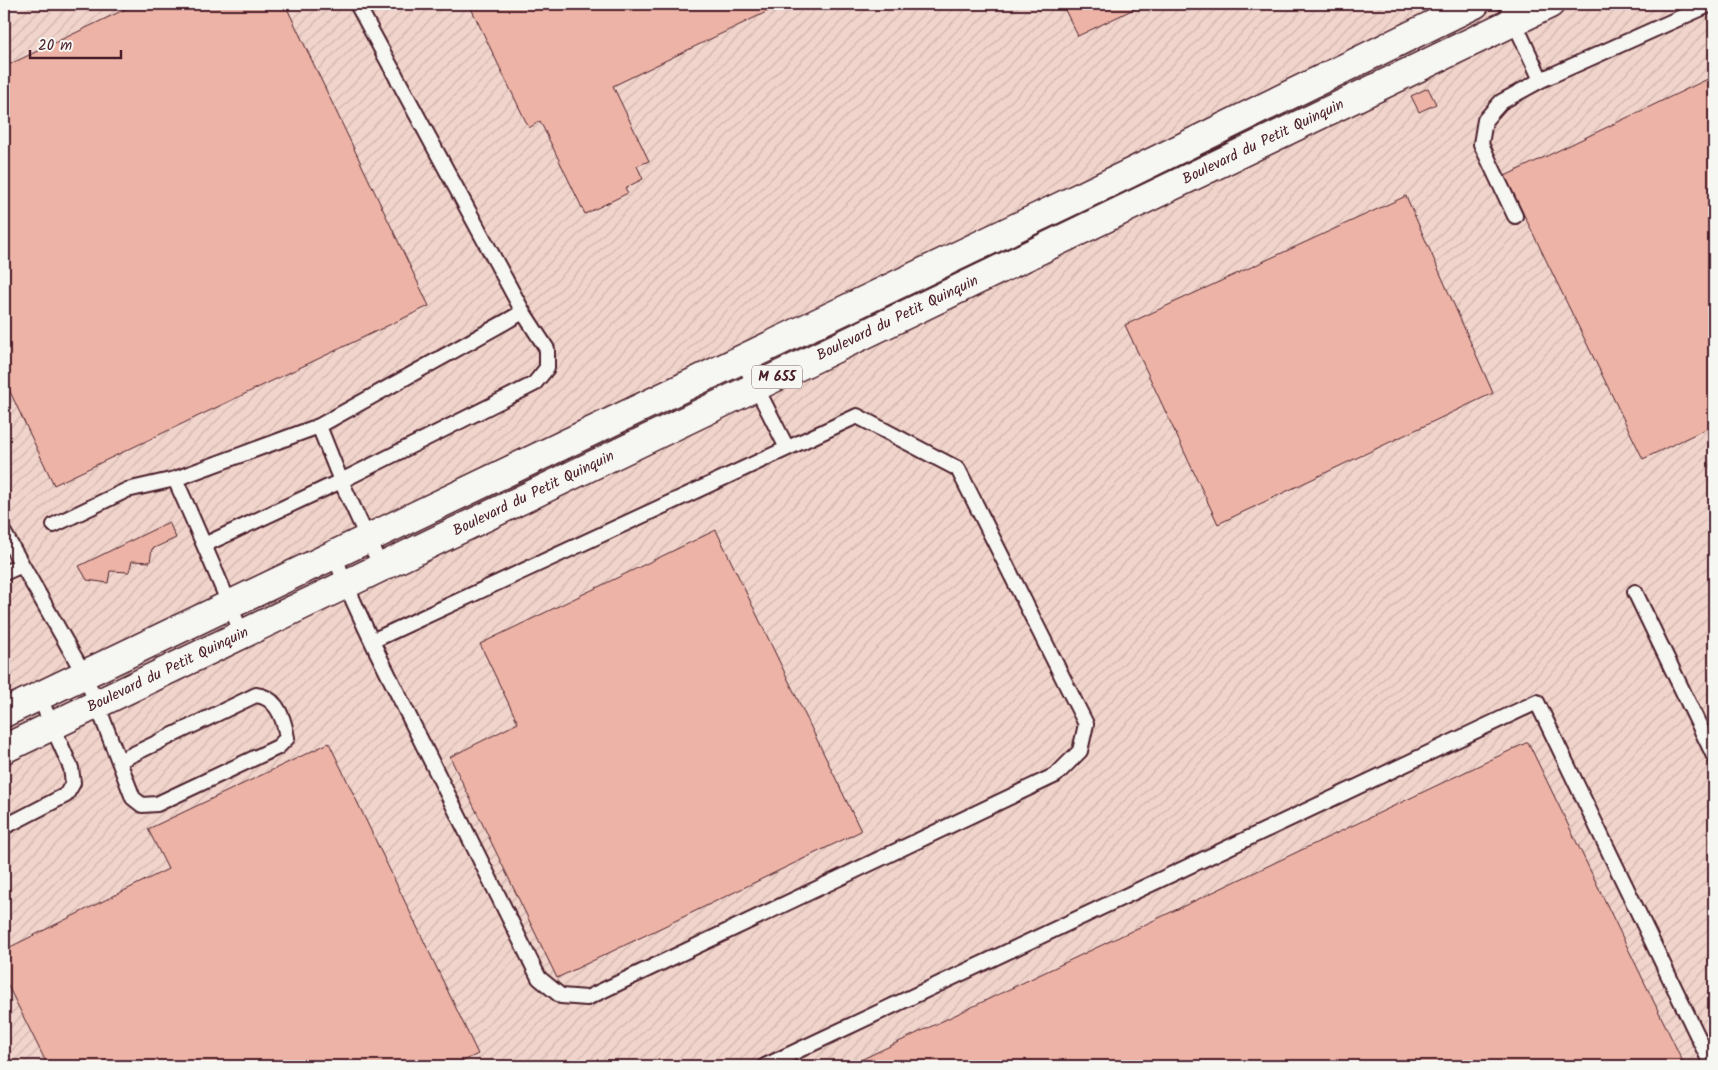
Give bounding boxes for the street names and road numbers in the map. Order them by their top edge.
street label: Boulevard du Petit Quinquin [1178,93,1348,191]
street label: Boulevard du Petit Quinquin [813,269,983,368]
road number: M 655 [752,366,802,388]
street label: Boulevard du Petit Quinquin [449,444,619,543]
street label: Boulevard du Petit Quinquin [83,621,253,719]

